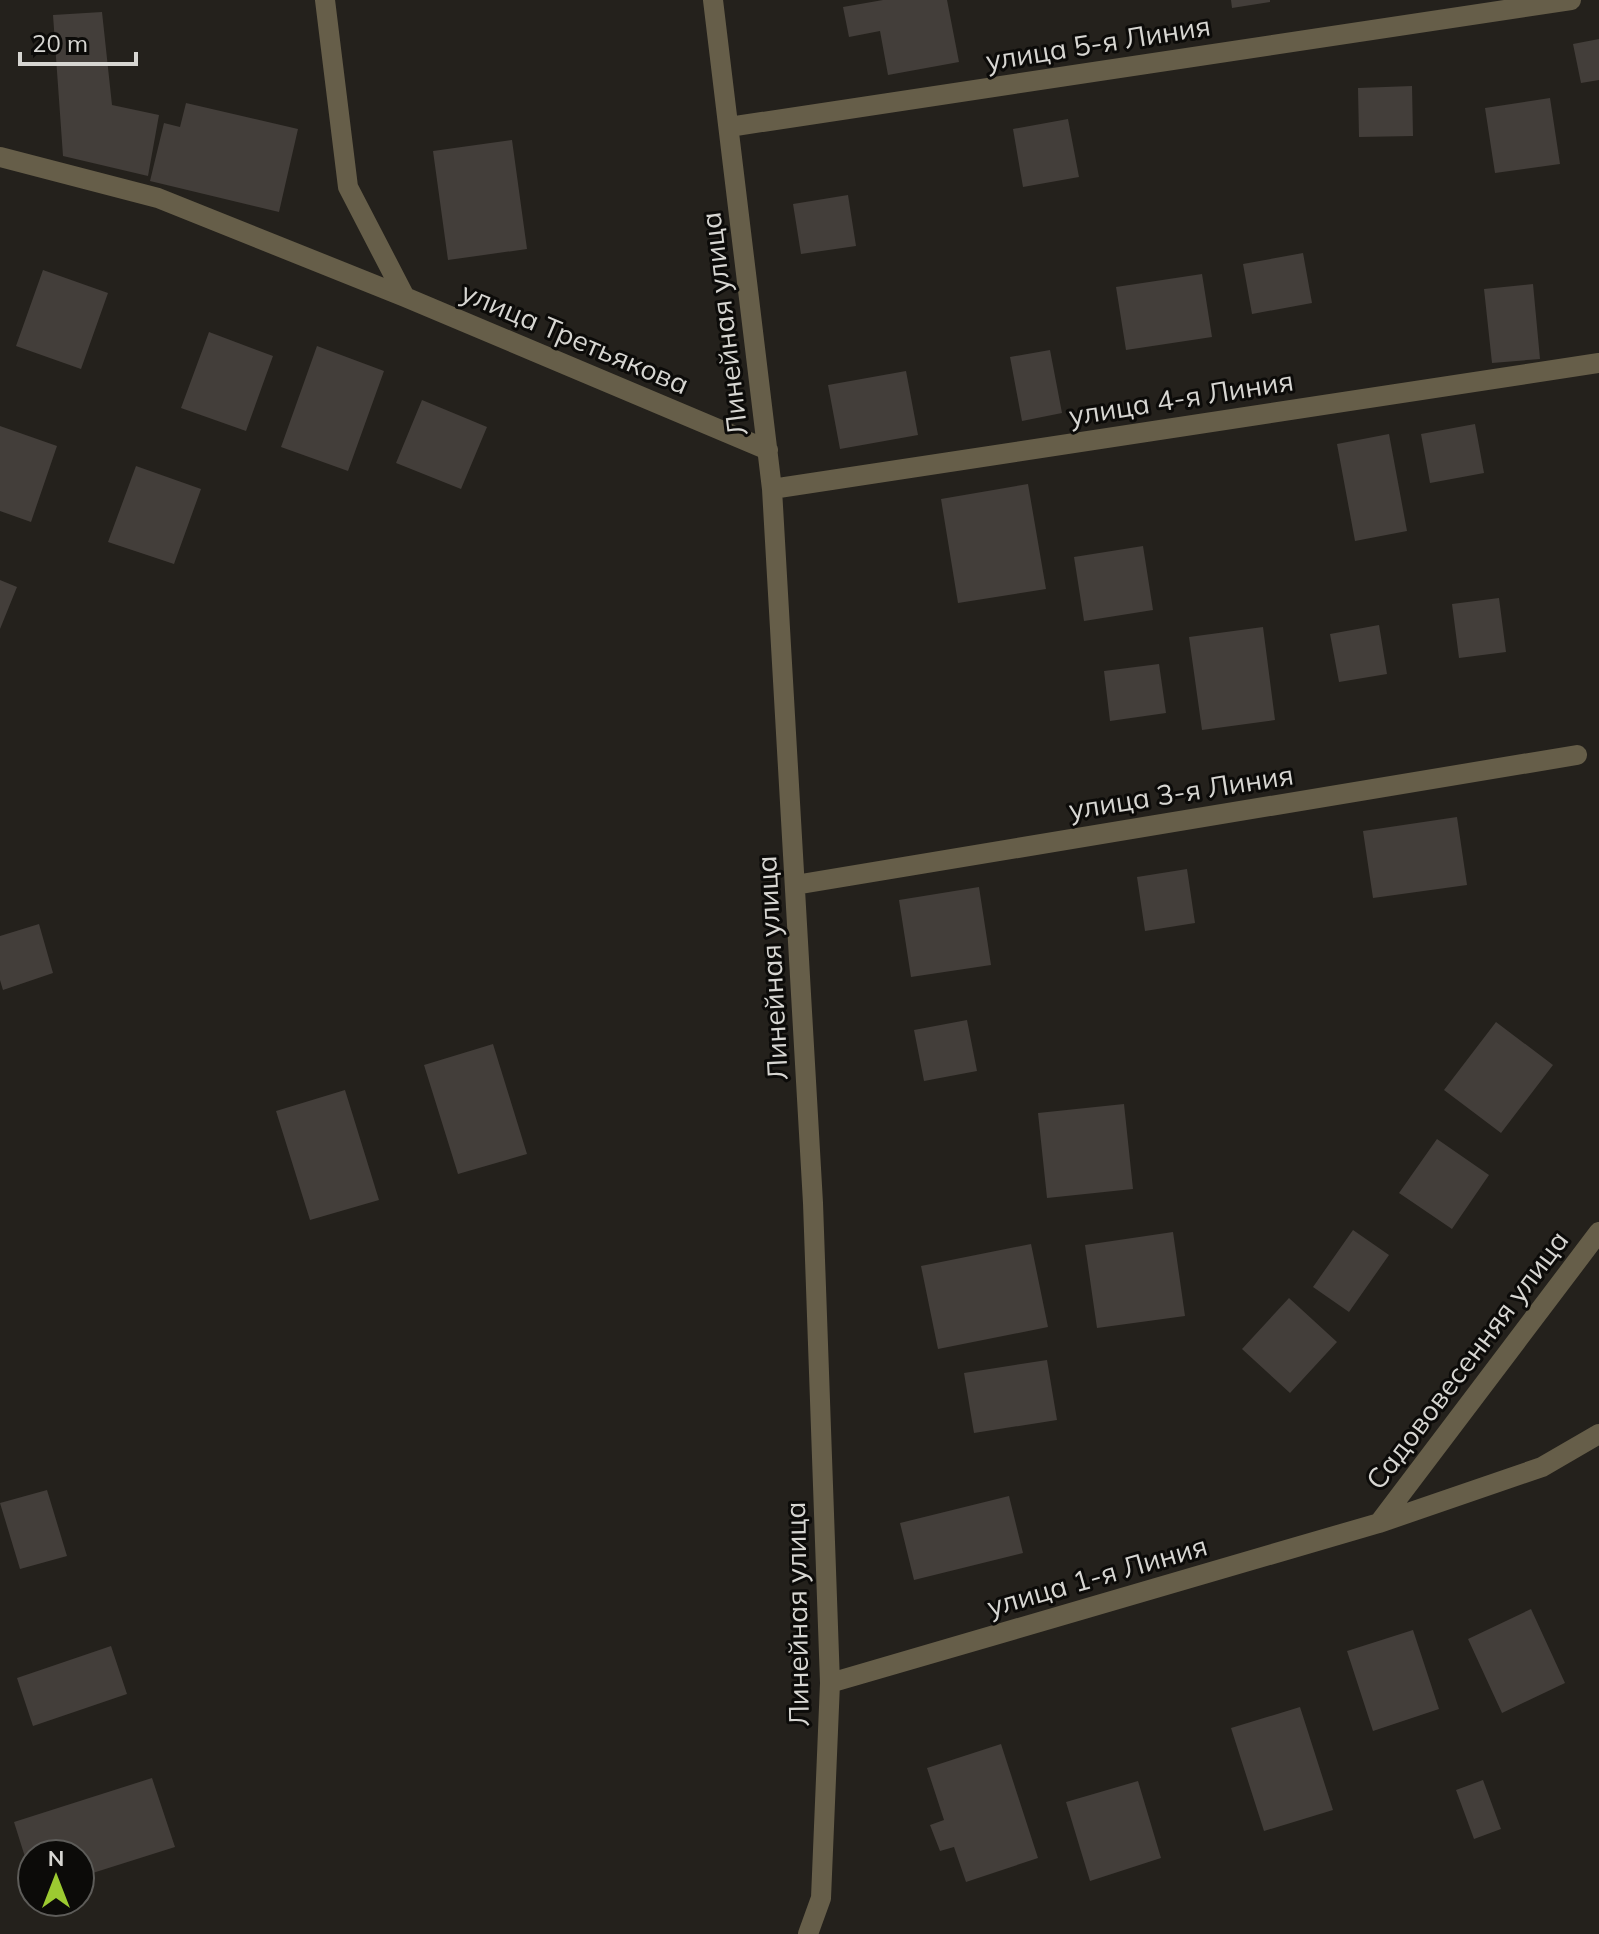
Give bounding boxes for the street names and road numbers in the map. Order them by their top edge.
street label: улица 5-я Линия [983,7,1213,78]
street label: Линейная улица [692,210,755,438]
street label: улица Третьякова [456,274,694,401]
street label: улица 4-я Линия [1066,362,1296,433]
street label: улица 3-я Линия [1066,756,1296,827]
street label: Линейная улица [748,855,795,1081]
street label: Садововесенняя улица [1358,1223,1575,1496]
street label: Линейная улица [777,1501,816,1727]
street label: улица 1-я Линия [983,1527,1211,1624]

